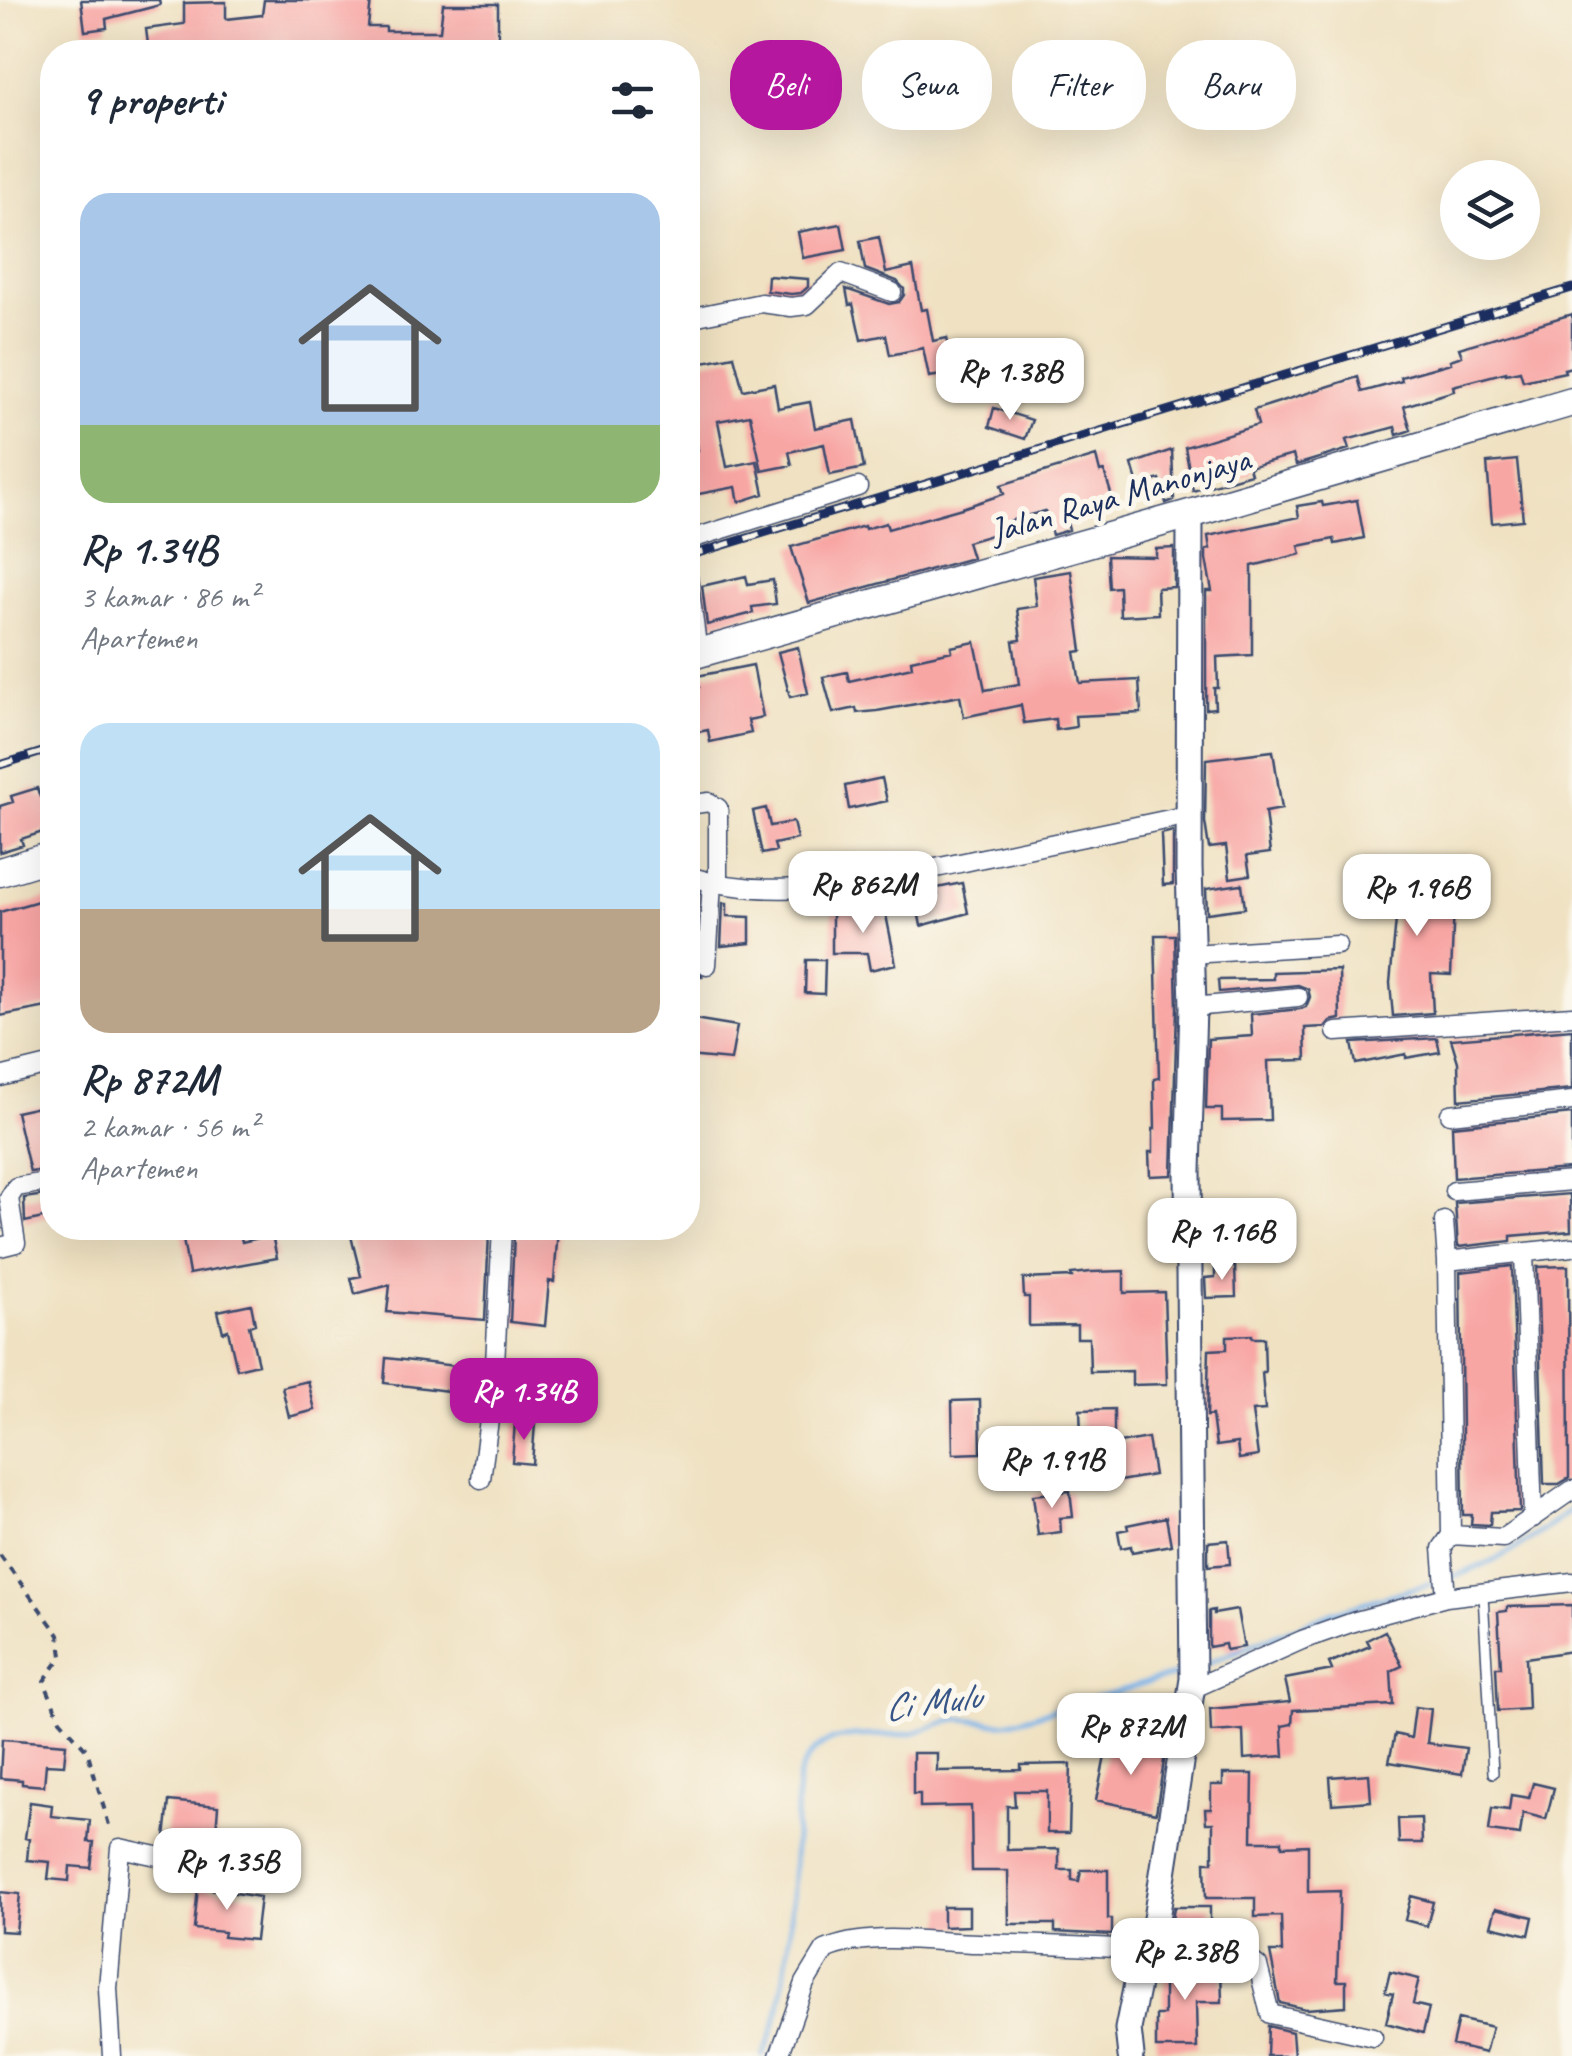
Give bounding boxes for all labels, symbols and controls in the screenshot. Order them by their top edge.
chip: Beli [730,40,842,130]
chip: Sewa [862,40,992,130]
chip: Filter [1012,40,1146,130]
chip: Baru [1166,40,1296,130]
icon: filters [605,73,660,128]
text: 9 properti [80,74,222,127]
map controls [1440,160,1540,260]
button: layers [1440,160,1540,260]
icon: home [280,258,460,438]
pin: Rp 1.38B [907,338,1113,423]
text: Rp 1.38B [958,350,1062,391]
street label: Jalan Raya Manonjaya [983,436,1257,554]
text: Rp 1.34B [80,523,217,576]
text: 3 kamar · 86 m² [80,576,258,617]
text: Apartemen [80,617,197,658]
icon: home [280,788,460,968]
pin: Rp 862M [771,851,955,936]
pin: Rp 1.96B [1314,854,1520,939]
text: Rp 862M [810,863,916,904]
text: Rp 1.96B [1365,866,1469,907]
text: Rp 872M [80,1053,217,1106]
text: 2 kamar · 56 m² [80,1106,258,1147]
text: Apartemen [80,1147,197,1188]
pin: Rp 1.16B [1119,1198,1325,1283]
text: Rp 1.16B [1170,1210,1274,1251]
pin: Rp 1.34B [421,1358,627,1443]
text: Rp 1.34B [472,1370,576,1411]
pin: Rp 1.91B [949,1426,1155,1511]
text: Rp 1.91B [1000,1438,1104,1479]
water label: Ci Mulu [881,1672,987,1731]
pin: Rp 872M [1039,1693,1223,1778]
text: Rp 872M [1079,1705,1183,1746]
pin: Rp 1.35B [124,1828,330,1913]
text: Rp 1.35B [175,1840,279,1881]
pin: Rp 2.38B [1082,1918,1288,2003]
text: Rp 2.38B [1133,1930,1237,1971]

